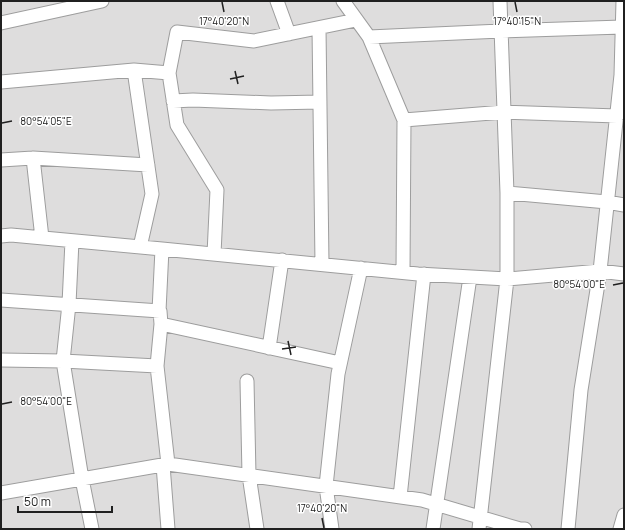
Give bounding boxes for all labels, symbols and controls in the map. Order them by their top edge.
text: 17°40'20"N [199,14,249,28]
text: 17°40'15"N [493,14,541,28]
text: 80°54'05"E [20,114,72,128]
text: 80°54'00"E [553,277,605,291]
text: 80°54'00"E [20,394,72,408]
scale bar [18,488,112,514]
text: 50 m [24,493,51,510]
text: 17°40'20"N [297,501,347,515]

